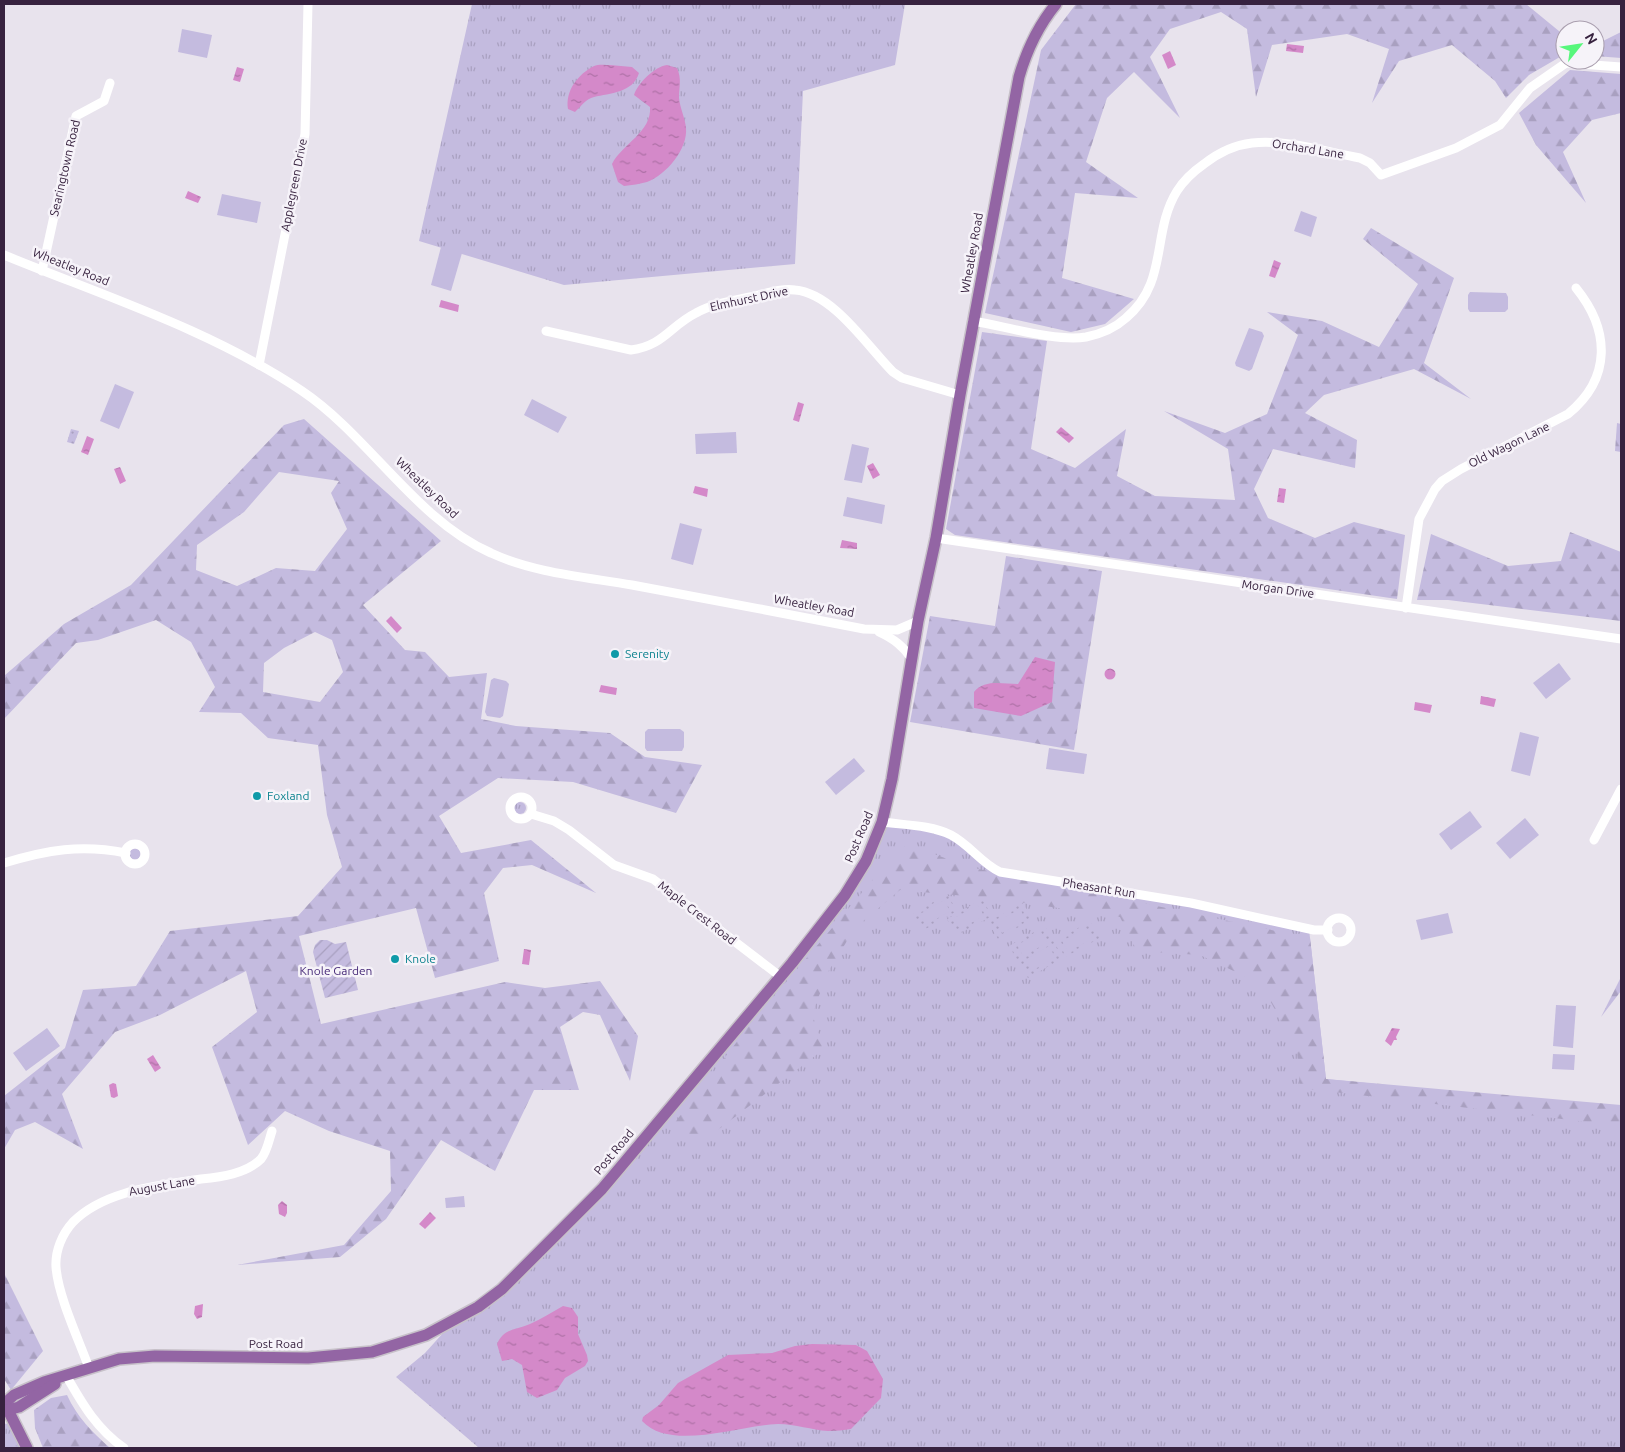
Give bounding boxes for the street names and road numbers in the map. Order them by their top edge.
street label: Searingtown Road [47,118,82,217]
street label: Orchard Lane [1271,136,1345,161]
street label: Applegreen Drive [278,137,309,232]
street label: Wheatley Road [958,212,985,294]
street label: Wheatley Road [31,245,111,288]
street label: Elmhurst Drive [709,284,789,313]
street label: Old Wagon Lane [1466,419,1551,470]
street label: Wheatley Road [394,455,461,521]
street label: Morgan Drive [1241,577,1315,600]
street label: Wheatley Road [773,592,855,619]
street label: Post Road [842,809,875,864]
street label: Pheasant Run [1062,875,1136,900]
street label: Maple Crest Road [656,878,739,947]
street label: Post Road [591,1127,636,1177]
street label: August Lane [128,1173,196,1198]
street label: Post Road [249,1337,303,1350]

